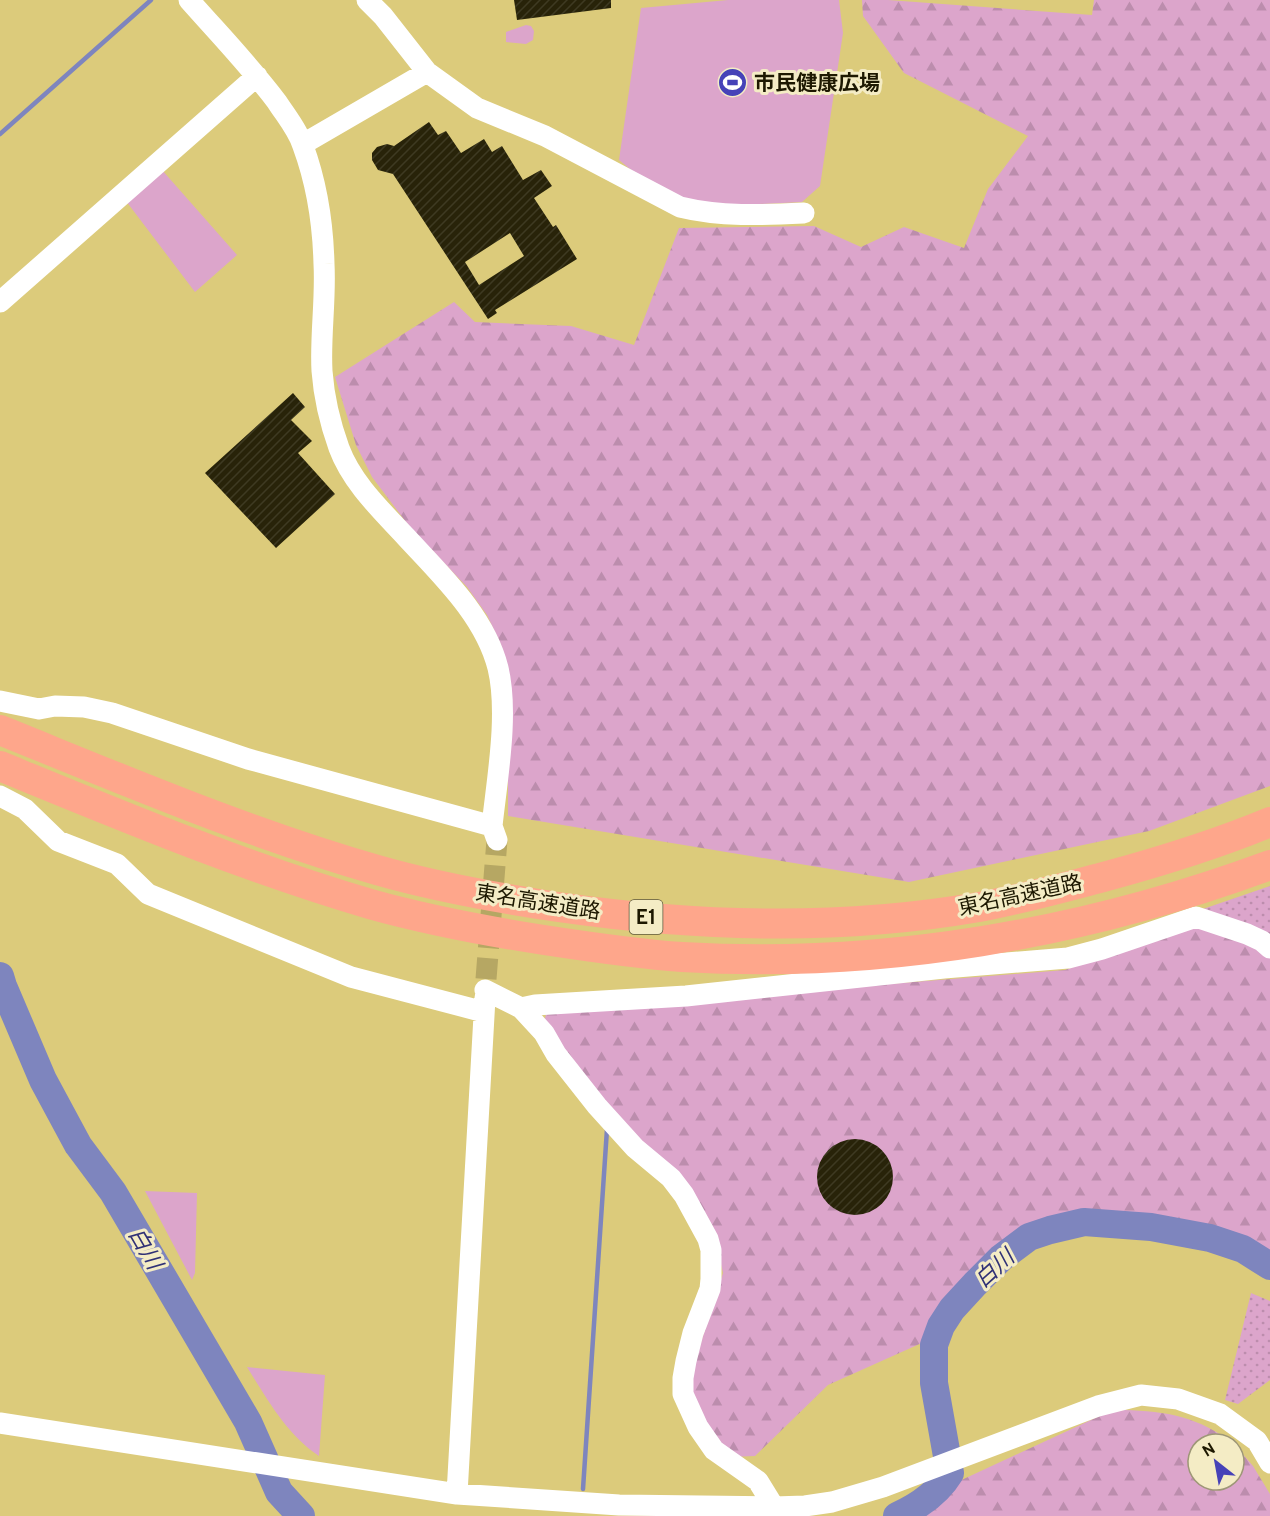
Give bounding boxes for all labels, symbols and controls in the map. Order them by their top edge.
sports icon: 市民健康広場 [717,67,749,99]
place label: 市民健康広場 [754,71,880,98]
street label: 東名高速道路 [956,870,1085,923]
street label: 東名高速道路 [473,880,602,927]
road number: E1 [630,900,662,934]
water label: 白川 [121,1223,168,1277]
water label: 白川 [970,1244,1023,1295]
north arrow [1186,1432,1246,1492]
text: N [1199,1439,1219,1462]

